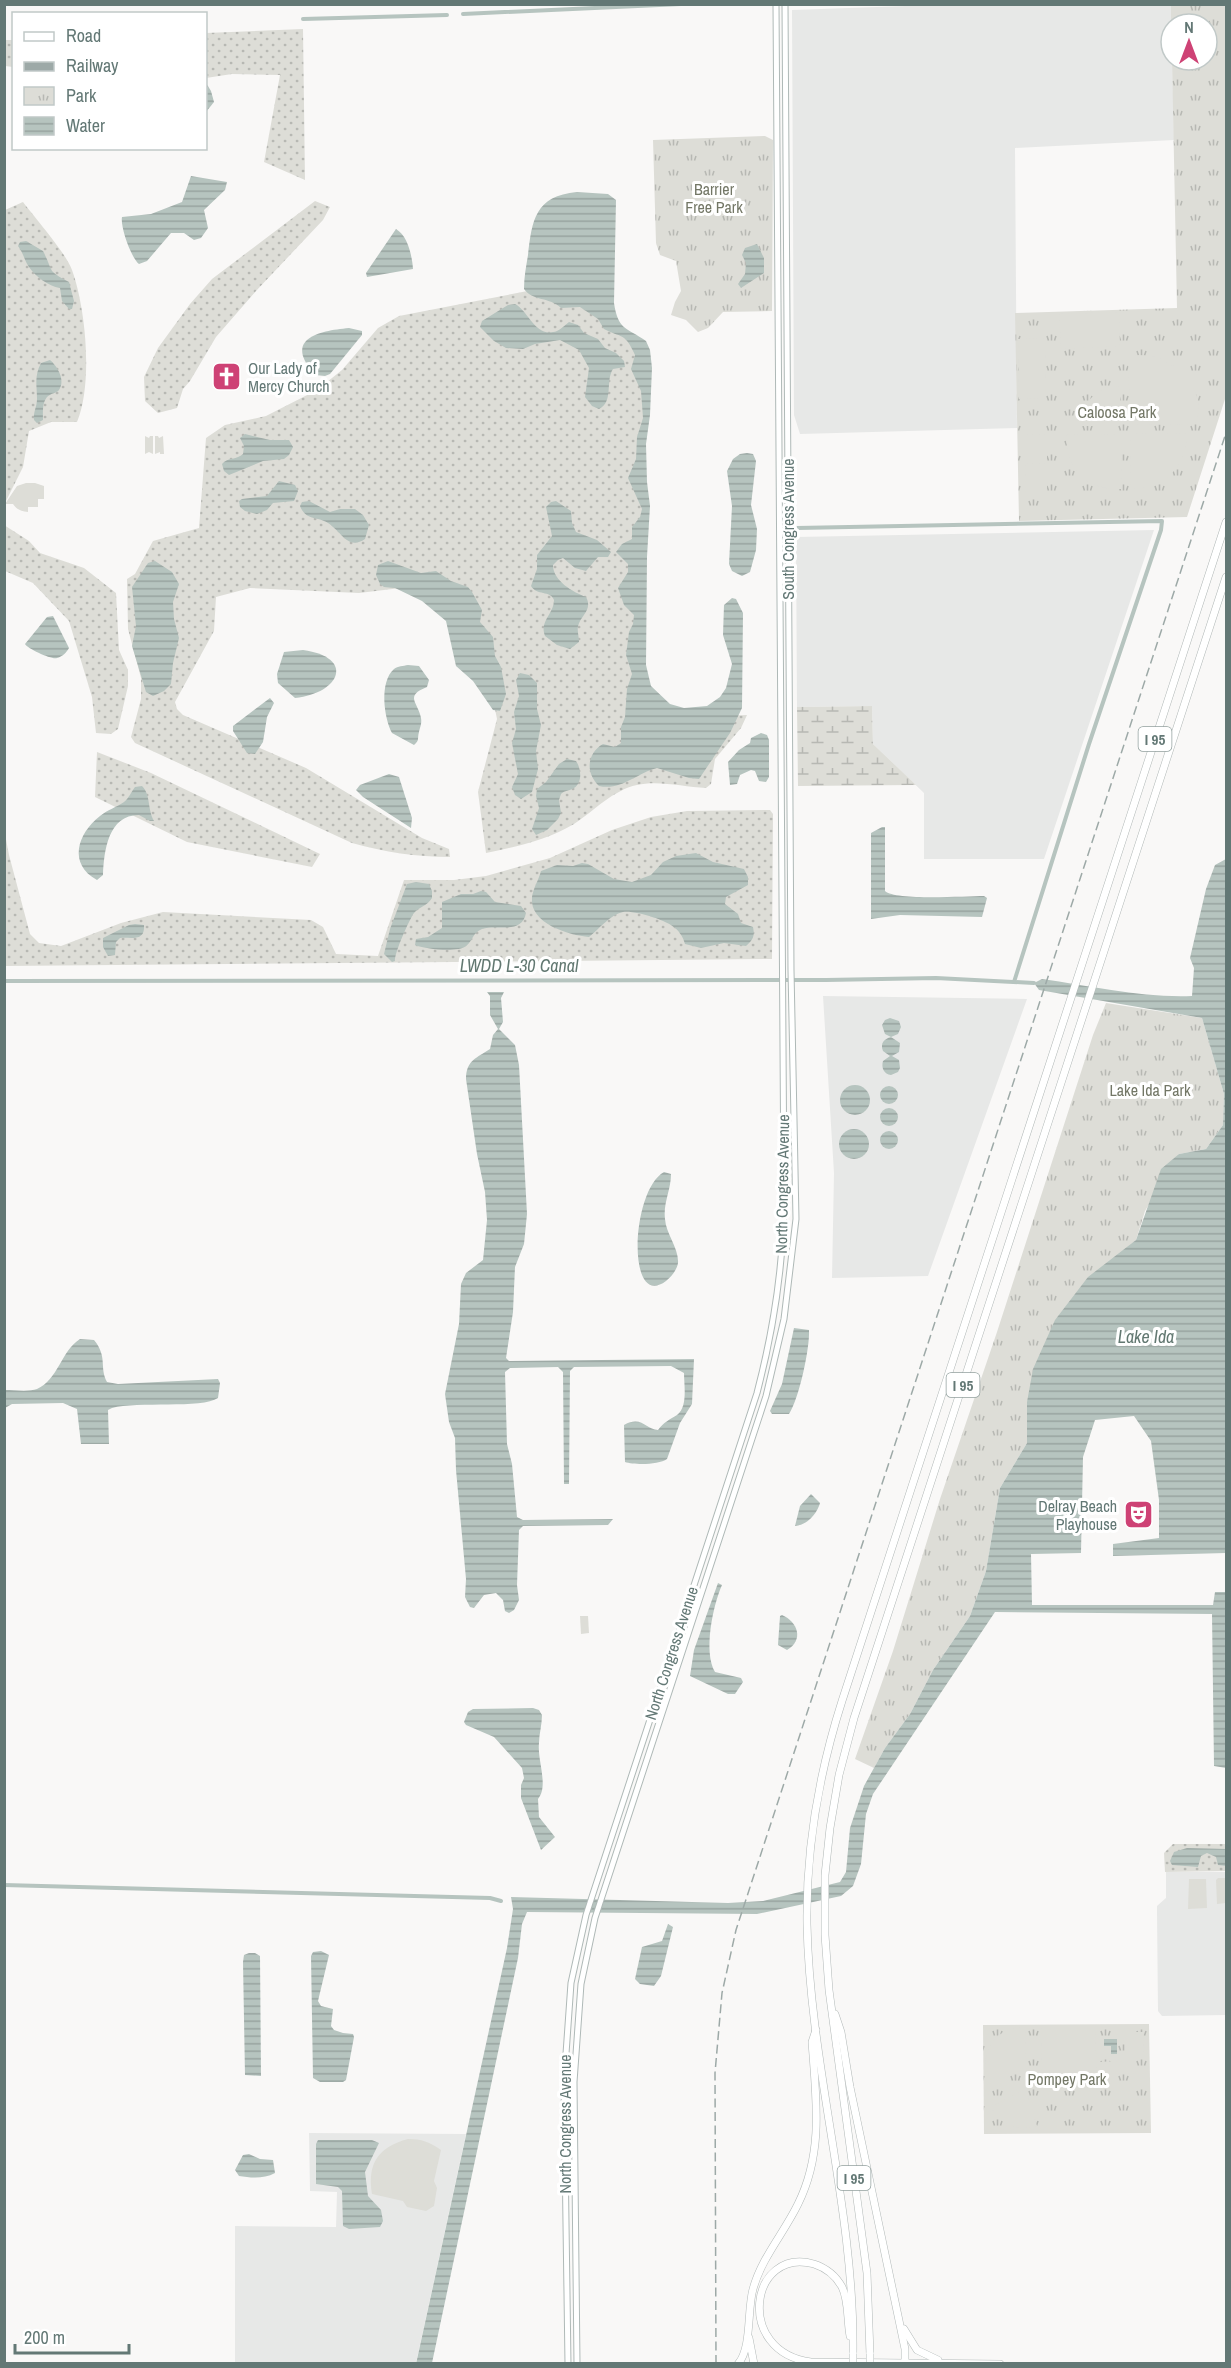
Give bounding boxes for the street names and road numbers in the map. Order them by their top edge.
street label: South Congress Avenue [777,458,799,600]
road number: I 95 [1138,727,1172,751]
street label: North Congress Avenue [770,1114,794,1254]
road number: I 95 [946,1373,980,1397]
street label: North Congress Avenue [639,1583,703,1723]
street label: North Congress Avenue [554,2054,576,2194]
road number: I 95 [838,2166,870,2190]

